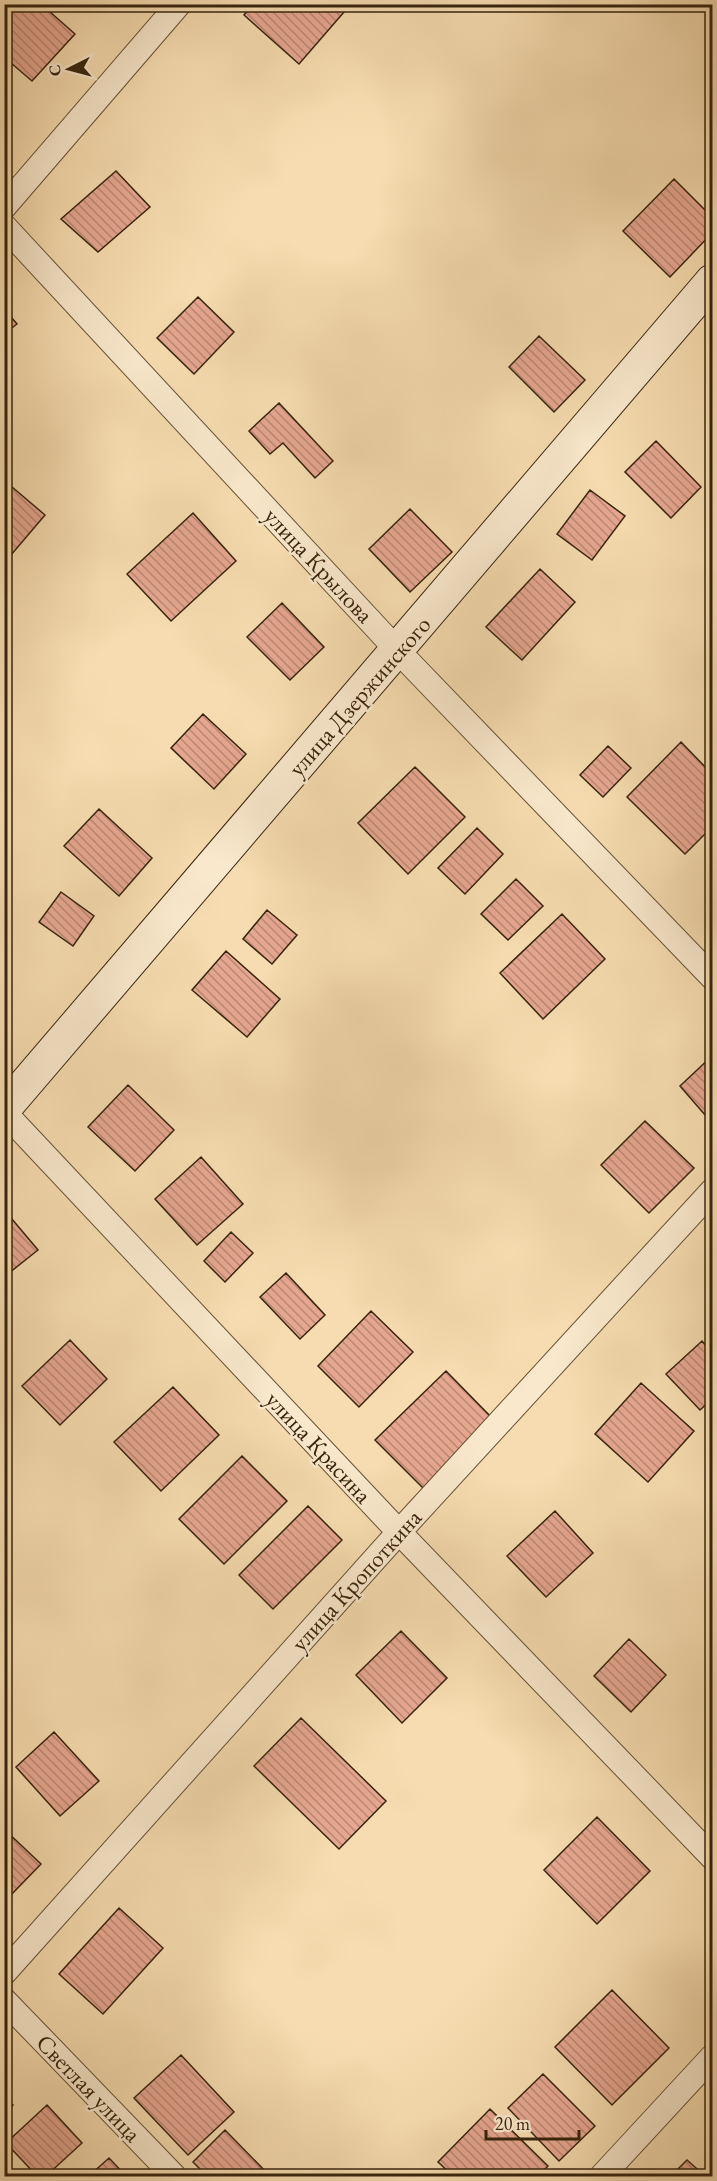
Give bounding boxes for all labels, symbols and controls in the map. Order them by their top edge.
north arrow [39,39,99,99]
text: С [44,64,66,77]
street label: улица Крылова [258,501,381,630]
street label: улица Дзержинского [281,609,437,783]
street label: улица Красина [259,1384,379,1510]
street label: улица Кропоткина [284,1502,428,1658]
street label: Светлая улица [30,2027,149,2149]
scale bar [486,2103,579,2141]
text: 20 m [495,2112,530,2135]

